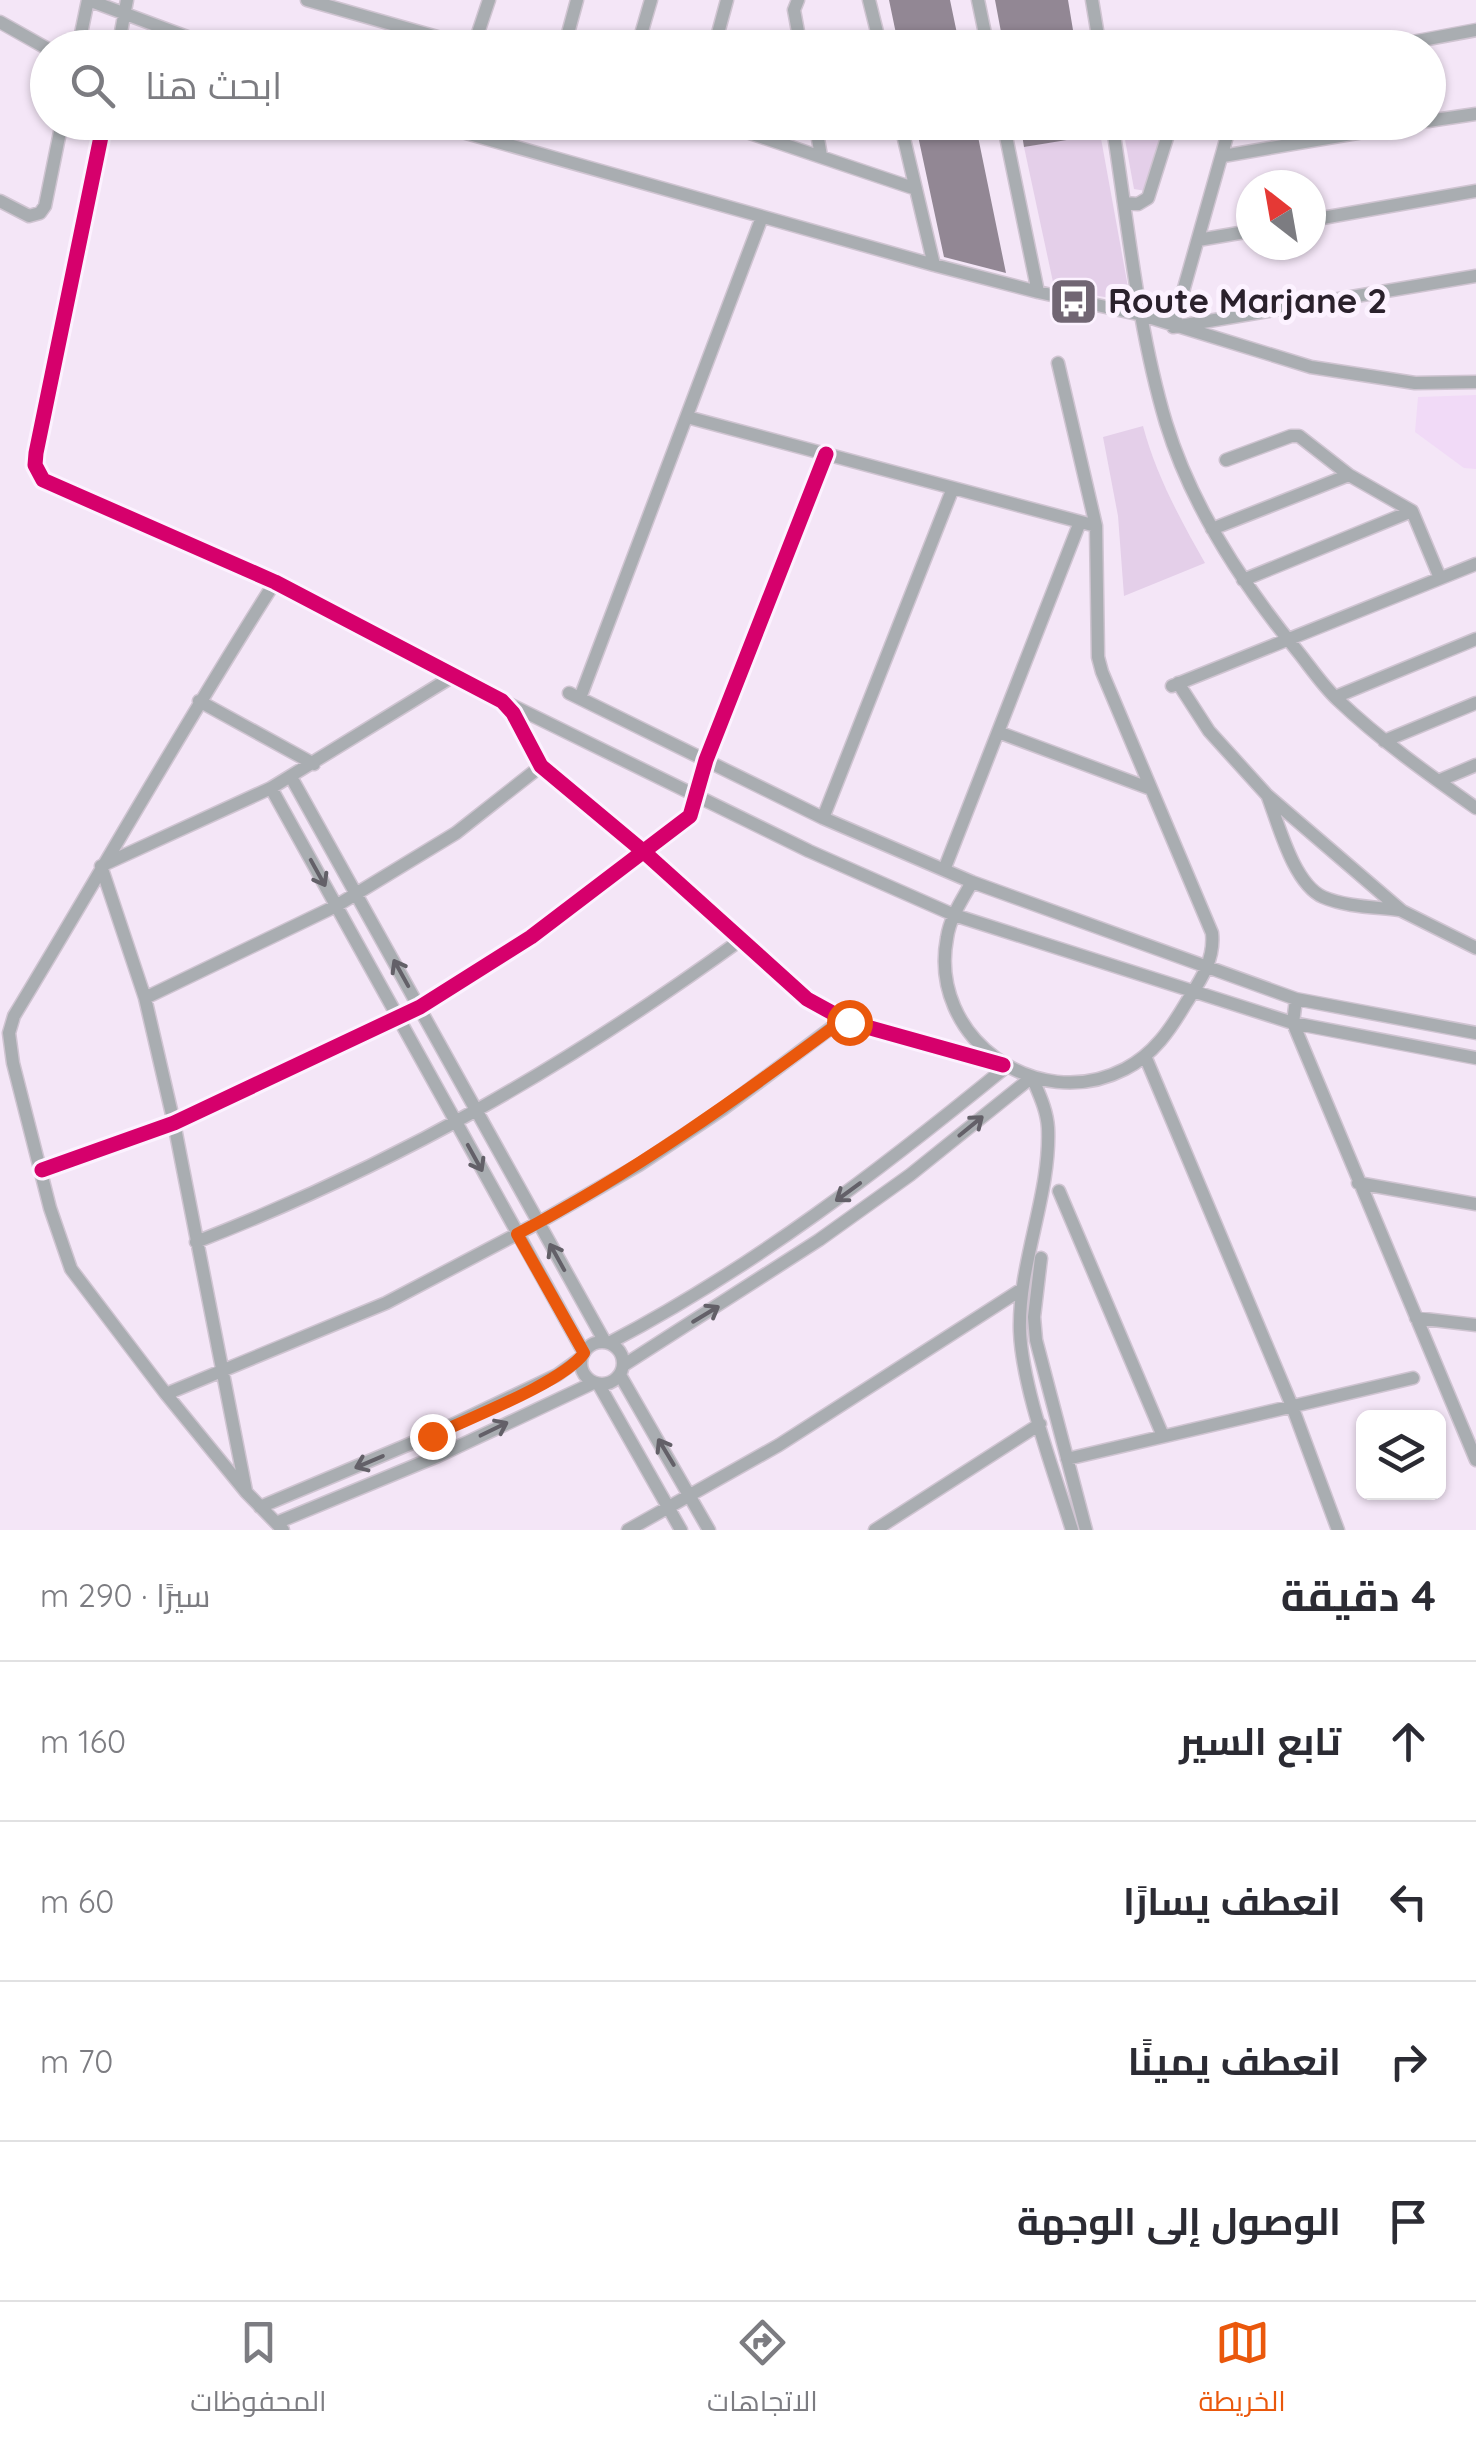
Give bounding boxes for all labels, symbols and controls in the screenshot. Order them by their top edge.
search box [30,30,1446,140]
icon: search [65,58,120,113]
text: ابحث هنا [145,61,282,109]
north arrow [1236,170,1326,260]
bus stop icon: Route Marjane 2 [1047,275,1099,327]
place label: Route Marjane 2 [1108,278,1387,322]
one-way arrow [309,858,329,888]
one-way arrow [390,958,410,988]
route start [827,1000,873,1046]
one-way arrow [958,1115,984,1137]
one-way arrow [466,1142,486,1172]
one-way arrow [835,1182,862,1203]
one-way arrow [547,1243,567,1273]
one-way arrow [691,1304,720,1324]
map controls [1356,1410,1446,1500]
button: layers [1356,1410,1446,1500]
route end [410,1414,456,1460]
one-way arrow [478,1418,508,1437]
one-way arrow [655,1438,675,1467]
one-way arrow [354,1454,385,1472]
text: 4 دقيقة [1281,1569,1436,1622]
text: سيرًا · 290 m [40,1575,210,1615]
icon: ahead [1381,1714,1436,1769]
text: تابع السير [1179,1717,1341,1765]
text: 160 m [40,1721,126,1761]
icon: left [1381,1874,1436,1929]
text: انعطف يسارًا [1123,1877,1341,1925]
text: 60 m [40,1881,114,1921]
icon: right [1381,2034,1436,2089]
text: انعطف يمينًا [1128,2037,1341,2085]
text: 70 m [40,2041,113,2081]
icon: arrive [1381,2194,1436,2249]
text: الوصول إلى الوجهة [1017,2197,1341,2245]
tab: المحفوظات [190,2315,327,2427]
tab: الاتجاهات [707,2315,818,2427]
tab: الخريطة [1198,2315,1286,2427]

